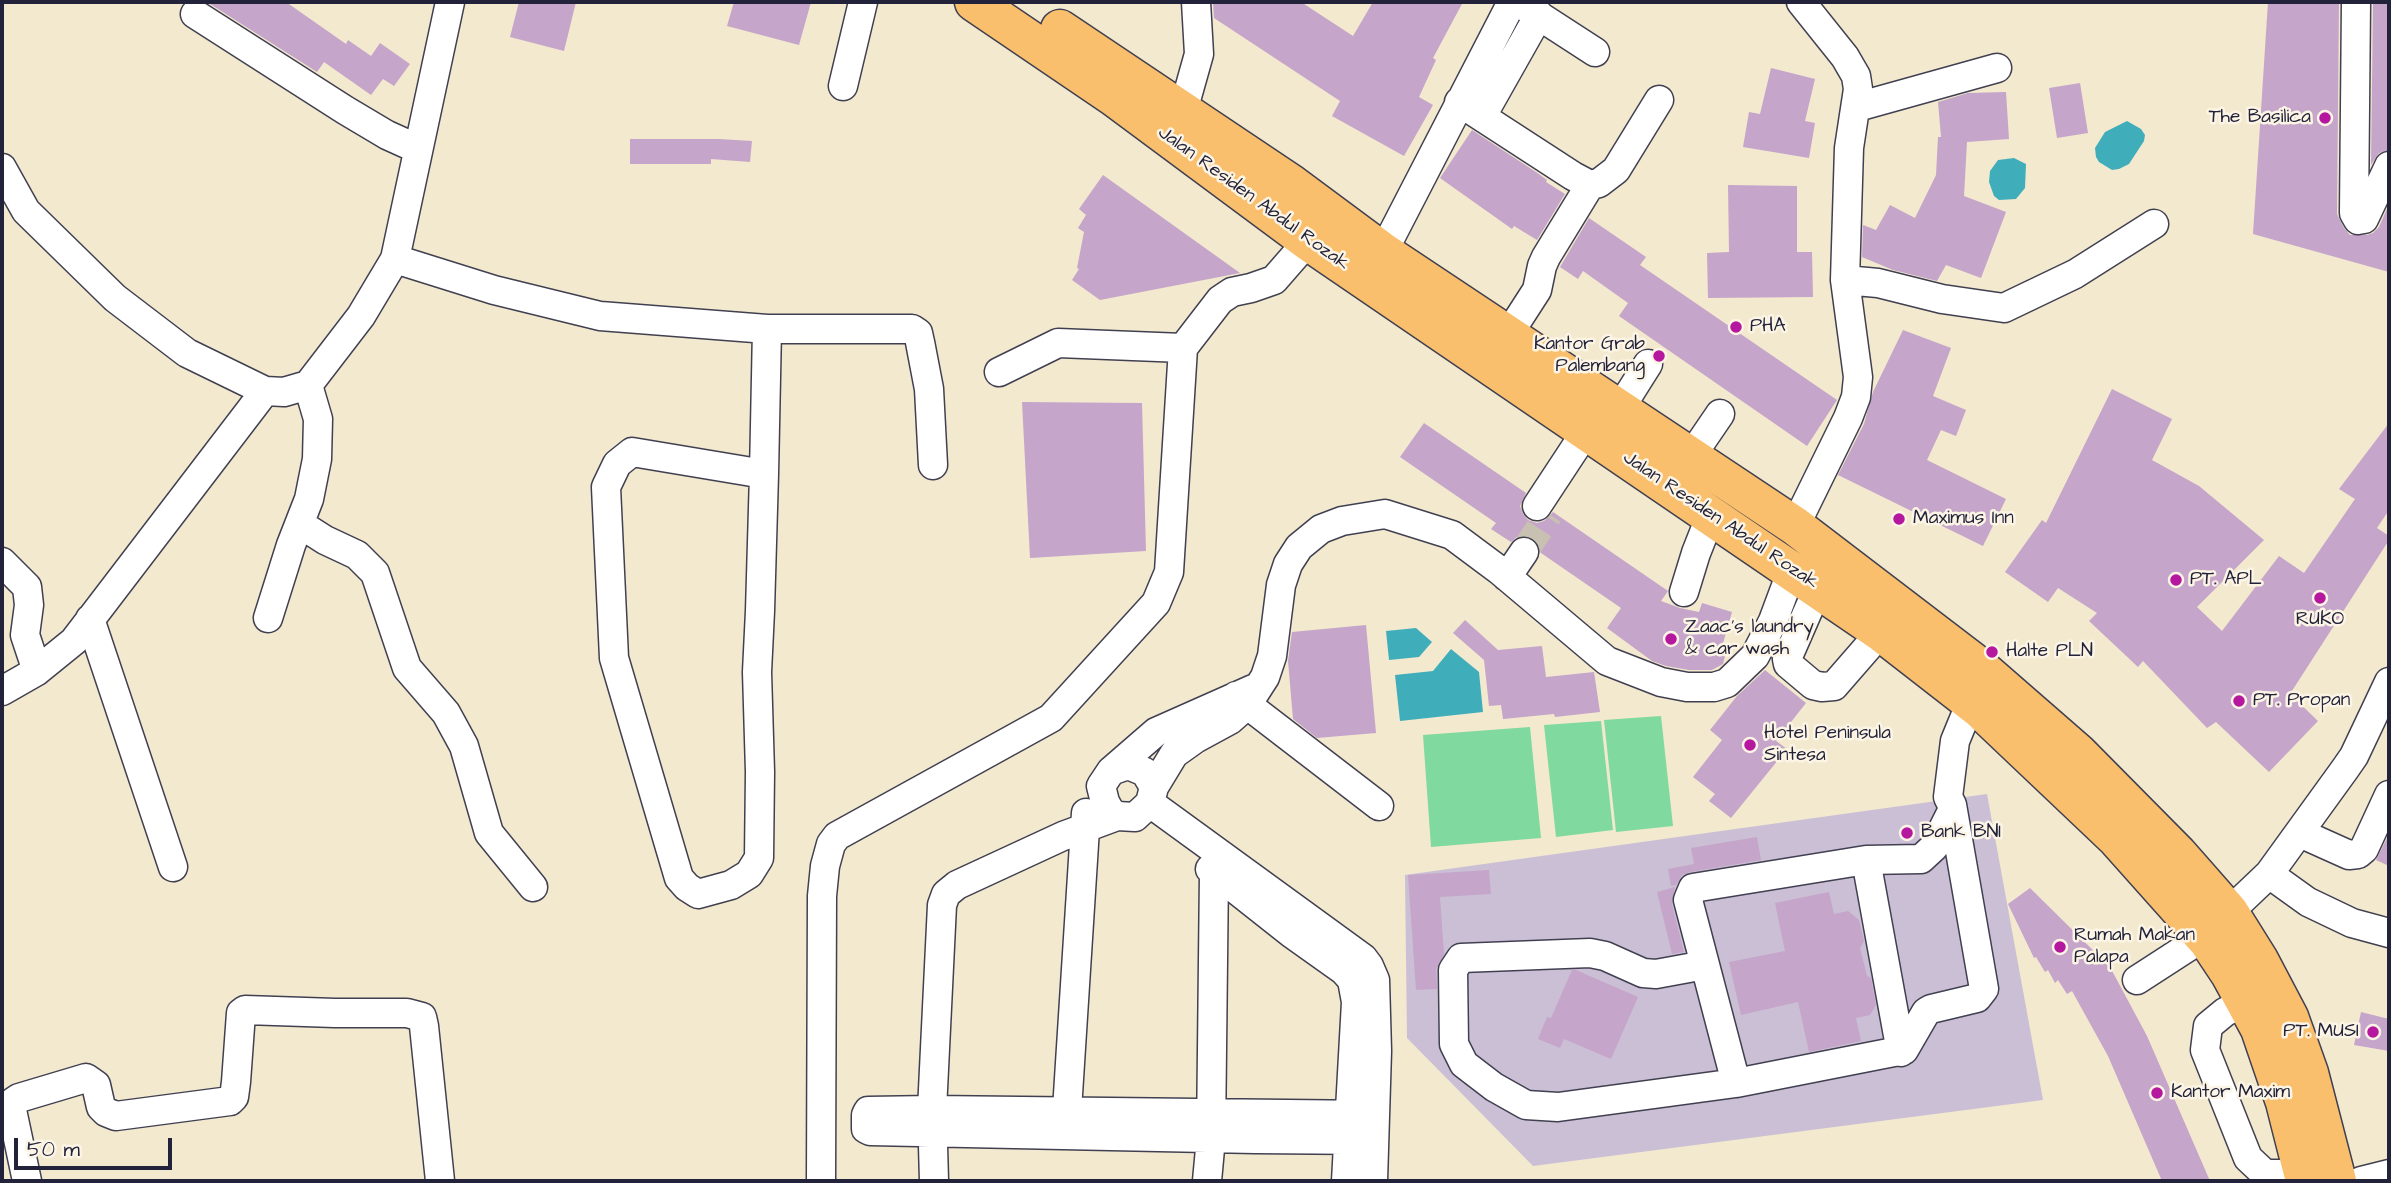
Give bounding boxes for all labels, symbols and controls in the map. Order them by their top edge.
place label: The Basilica [2209,107,2311,129]
marker: The Basilica [2317,110,2333,126]
street label: Jalan Residen Abdul Rozak [1153,122,1353,276]
place label: PHA [1750,316,1786,338]
marker: PHA [1728,319,1744,335]
place label: Kantor Grab Palembang [1534,334,1645,378]
marker: Kantor Grab Palembang [1651,348,1667,364]
street label: Jalan Residen Abdul Rozak [1618,447,1822,595]
place label: Maximus Inn [1913,508,2014,530]
marker: Maximus Inn [1891,511,1907,527]
place label: PT. APL [2190,569,2262,591]
marker: PT. APL [2168,572,2184,588]
marker: RUKO [2312,590,2328,606]
place label: RUKO [2296,609,2344,631]
place label: Zaac's laundry & car wash [1685,617,1814,661]
marker: Zaac's laundry & car wash [1663,631,1679,647]
place label: Halte PLN [2006,641,2093,663]
marker: Halte PLN [1984,644,2000,660]
place label: PT. Propan [2253,690,2350,712]
marker: PT. Propan [2231,693,2247,709]
place label: Hotel Peninsula Sintesa [1764,723,1891,767]
marker: Hotel Peninsula Sintesa [1742,737,1758,753]
place label: Bank BNI [1921,822,2001,844]
marker: Bank BNI [1899,825,1915,841]
place label: Rumah Makan Palapa [2074,925,2195,969]
marker: Rumah Makan Palapa [2052,939,2068,955]
place label: PT. MUSI [2283,1021,2359,1043]
marker: PT. MUSI [2365,1024,2381,1040]
place label: Kantor Maxim [2171,1082,2290,1104]
marker: Kantor Maxim [2149,1085,2165,1101]
scale bar [18,1124,175,1168]
text: 50 m [27,1135,80,1164]

